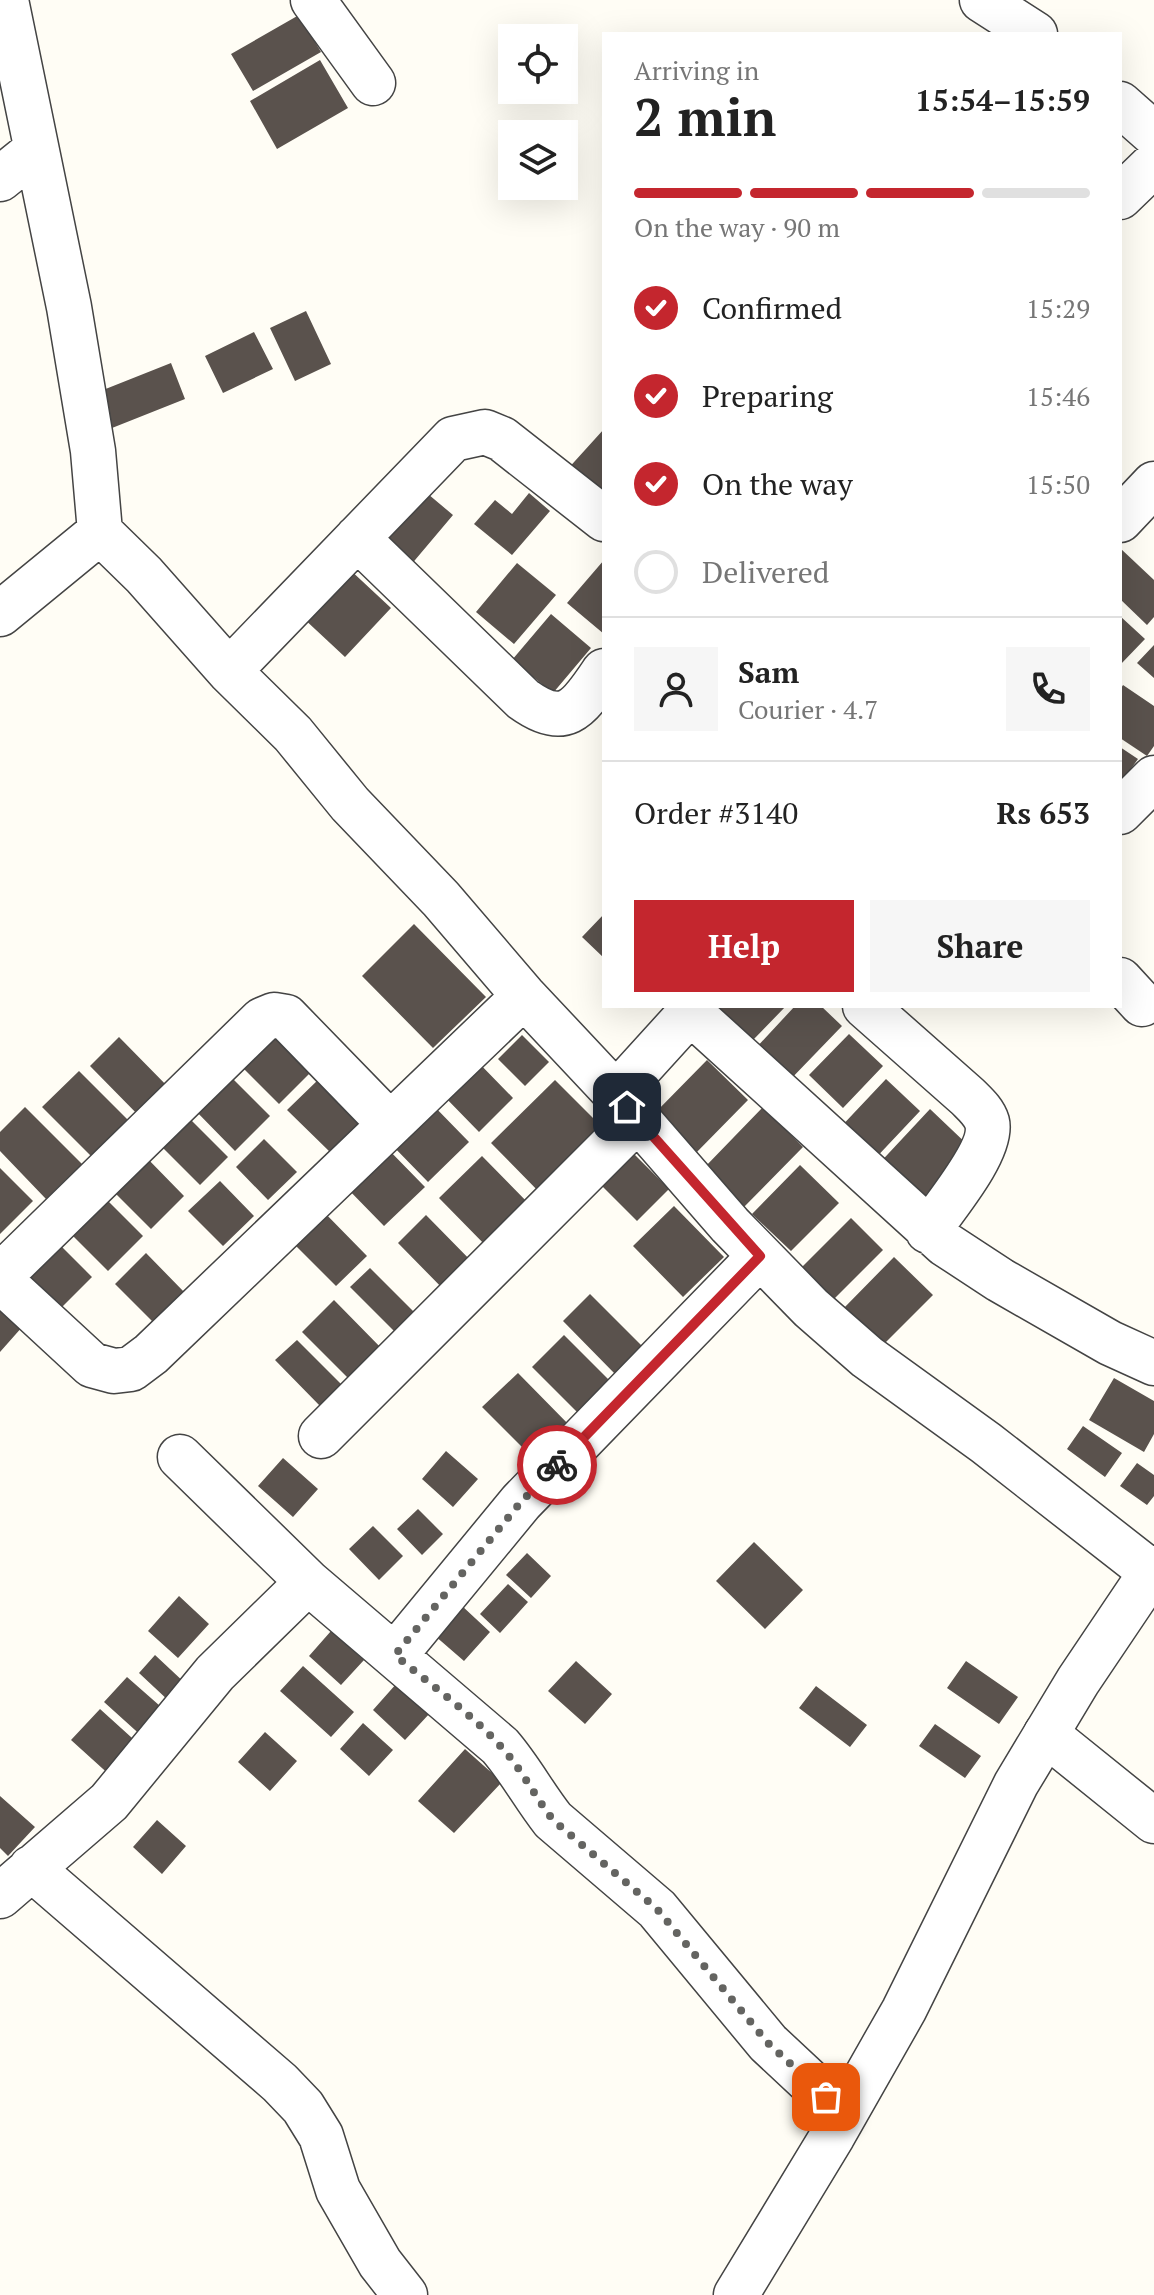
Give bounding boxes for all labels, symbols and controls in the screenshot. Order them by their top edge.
map controls [498,24,578,200]
button: locate [498,24,578,104]
text: Arriving in [634,53,759,87]
text: 15:54–15:59 [915,80,1090,120]
text: 2 min [634,82,776,151]
button: layers [498,120,578,200]
text: On the way · 90 m [634,210,840,244]
icon: check [634,286,678,330]
text: Confirmed [702,288,842,328]
text: 15:29 [1026,291,1090,325]
icon: check [634,374,678,418]
text: Preparing [702,376,833,416]
text: 15:46 [1026,379,1090,413]
icon: check [634,462,678,506]
text: On the way [702,464,853,504]
text: 15:50 [1026,467,1090,501]
text: Delivered [702,552,829,592]
button: person [634,647,718,731]
button: phone [1006,647,1090,731]
text: Sam [738,652,799,692]
text: Courier · 4.7 [738,692,878,726]
text: Order #3140 [634,793,798,833]
text: Rs 653 [997,793,1090,833]
button: Help [634,900,854,992]
button: Share [870,900,1090,992]
pin [593,1073,661,1141]
icon: home [605,1085,649,1129]
courier [517,1425,597,1505]
icon: bike [535,1443,579,1487]
pin [792,2063,860,2131]
icon: bag [804,2075,848,2119]

